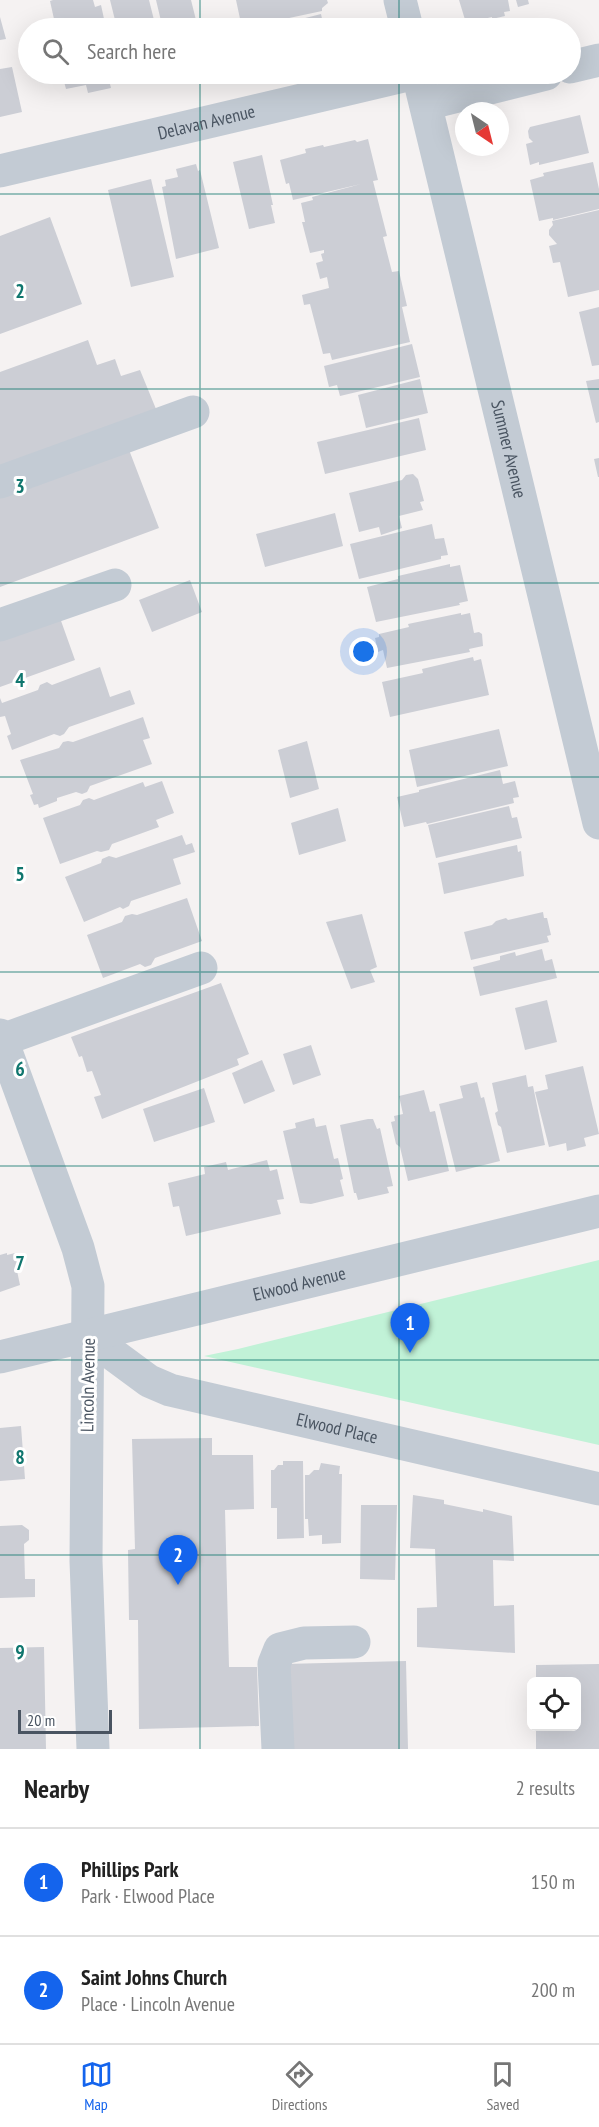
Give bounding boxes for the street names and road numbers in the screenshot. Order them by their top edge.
street label: Delavan Avenue [155,99,257,144]
street label: Summer Avenue [486,398,532,500]
street label: Elwood Avenue [250,1261,348,1306]
street label: Lincoln Avenue [75,1338,100,1432]
street label: Elwood Place [294,1408,380,1449]

